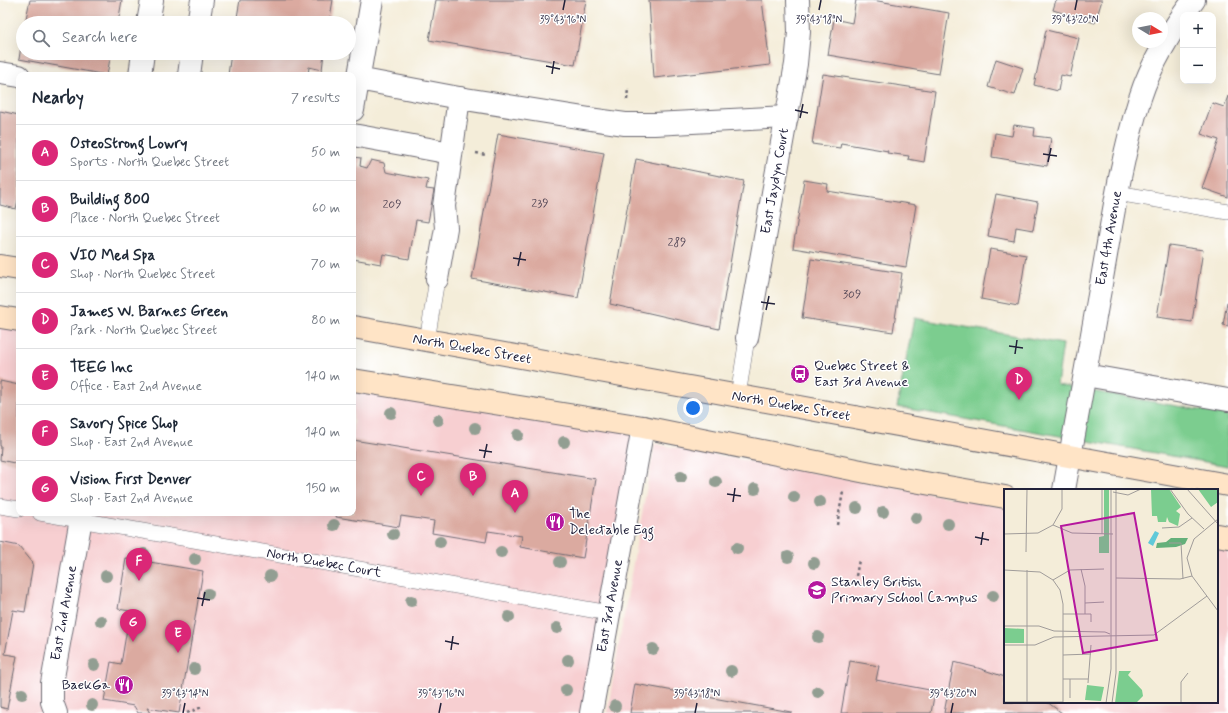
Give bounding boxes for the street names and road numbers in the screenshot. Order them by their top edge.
street label: East Jaydyn Court [757,127,793,235]
street label: East 4th Avenue [1092,189,1126,287]
street label: North Quebec Street [411,330,533,368]
street label: North Quebec Street [730,387,852,425]
street label: North Quebec Court [265,544,384,582]
street label: East 3rd Avenue [593,558,627,654]
street label: East 2nd Avenue [47,564,81,662]

